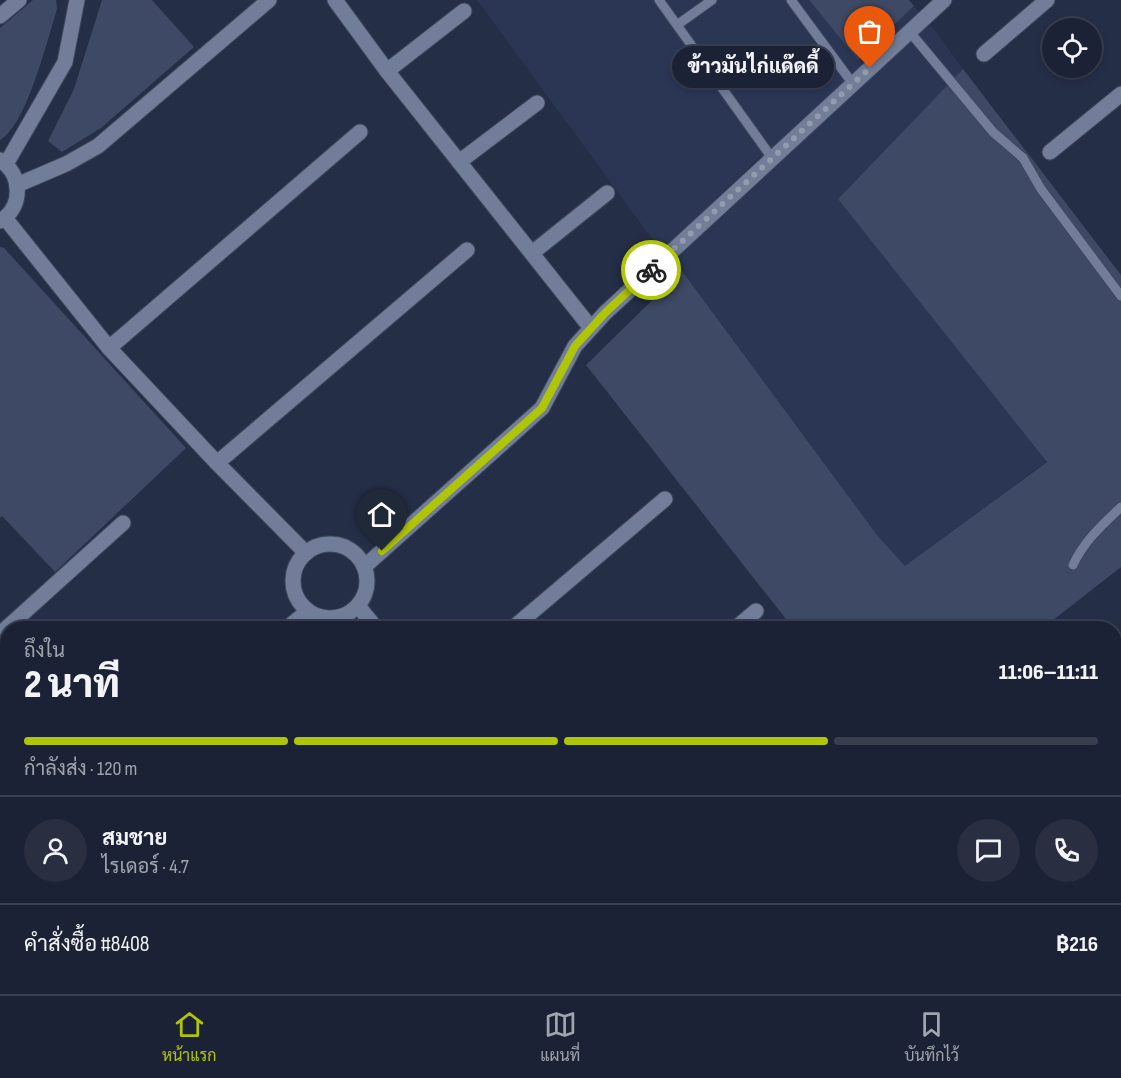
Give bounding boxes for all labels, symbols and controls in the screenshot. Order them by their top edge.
pin [844,6,895,68]
icon: bag [853,15,886,48]
map controls [1042,18,1102,78]
button: locate [1042,18,1102,78]
callout: ข้าวมันไก่แด๊ดดี้ [672,47,834,89]
text: ข้าวมันไก่แด๊ดดี้ [687,55,819,79]
courier [621,240,681,300]
icon: bike [635,254,668,287]
pin [356,489,407,551]
icon: home [365,498,398,531]
text: ถึงใน [24,639,65,663]
text: 11:06–11:11 [999,659,1098,686]
text: 2 นาที [24,662,120,709]
text: กำลังส่ง · 120 m [24,757,137,781]
button: person [24,819,87,882]
button: chat [957,819,1020,882]
button: phone [1035,819,1098,882]
text: สมชาย [102,825,168,852]
text: ไรเดอร์ · 4.7 [102,855,189,879]
text: คำสั่งซื้อ #8408 [24,931,149,958]
text: ฿216 [1056,931,1098,958]
tab: หน้าแรก [162,1008,216,1066]
tab: แผนที่ [540,1008,580,1066]
tab: บันทึกไว้ [904,1008,959,1066]

